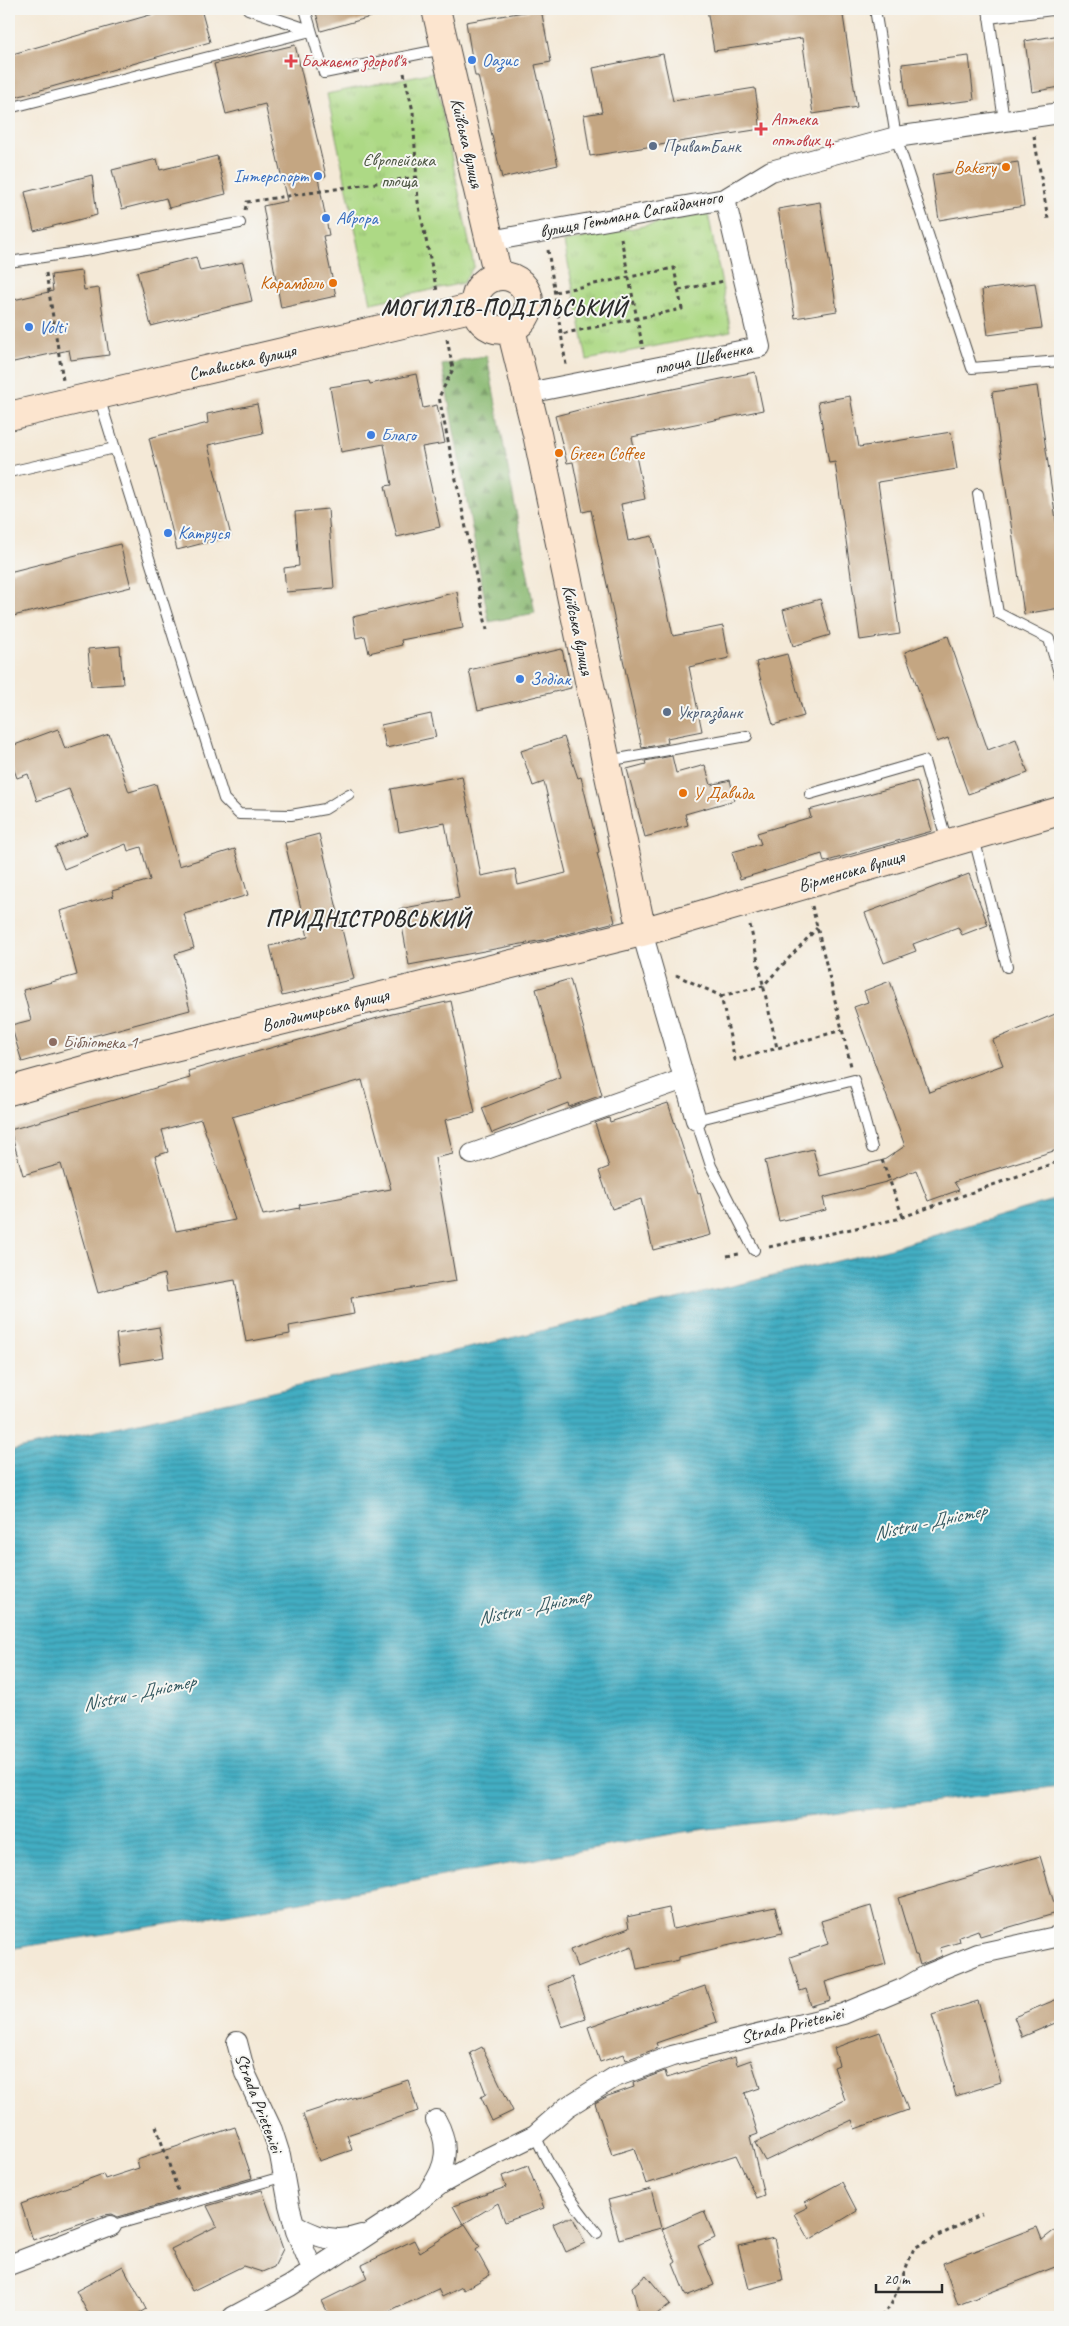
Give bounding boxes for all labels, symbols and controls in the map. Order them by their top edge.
place label: Оазис [482,49,519,72]
place label: Бажаємо здоров'я [301,50,408,73]
marker: Оазис [466,54,478,66]
marker: Бажаємо здоров'я [285,55,297,67]
street label: Київська вулиця [446,96,488,192]
place label: Аптека оптових ц. [771,108,835,151]
marker: Аптека оптових ц. [755,123,767,135]
place label: ПриватБанк [663,135,742,157]
marker: ПриватБанк [647,140,659,152]
park label: Європейська площа [363,149,436,192]
place label: Bakery [954,156,998,178]
marker: Bakery [1000,161,1012,173]
place label: Інтерспорт [234,165,310,187]
marker: Інтерспорт [312,170,324,182]
street label: вулиця Гетьмана Сагайдачного [538,185,726,243]
place label: Аврора [336,207,379,229]
marker: Аврора [320,212,332,224]
place label: Карамболь [260,272,324,294]
marker: Карамболь [327,277,339,289]
district label: МОГИЛІВ-ПОДІЛЬСЬКИЙ [381,294,630,322]
place label: Volti [39,316,69,338]
marker: Volti [23,321,35,333]
street label: площа Шевченка [652,337,756,379]
street label: Стависька вулиця [186,339,299,385]
place label: Благо [381,424,417,446]
marker: Благо [365,429,377,441]
place label: Green Coffee [569,442,645,464]
marker: Green Coffee [553,447,565,459]
place label: Катруся [178,522,231,544]
marker: Катруся [162,527,174,539]
street label: Київська вулиця [558,583,599,679]
place label: Зодіак [530,668,572,690]
marker: Зодіак [514,673,526,685]
place label: Укргазбанк [677,701,744,724]
marker: Укргазбанк [661,706,673,718]
place label: У Давида [693,782,756,804]
marker: У Давида [677,787,689,799]
street label: Вірменська вулиця [796,845,908,897]
district label: ПРИДНІСТРОВСЬКИЙ [266,905,473,933]
street label: Володимирська вулиця [259,983,392,1036]
place label: Бібліотека 1 [63,1031,138,1053]
marker: Бібліотека 1 [47,1036,59,1048]
water label: Nistru - Дністер [872,1498,991,1546]
water label: Nistru - Дністер [476,1583,595,1631]
water label: Nistru - Дністер [81,1669,200,1717]
street label: Strada Prieteniei [739,2001,848,2048]
street label: Strada Prieteniei [230,2050,289,2158]
scale bar [876,2261,943,2293]
text: 20 m [884,2270,911,2289]

